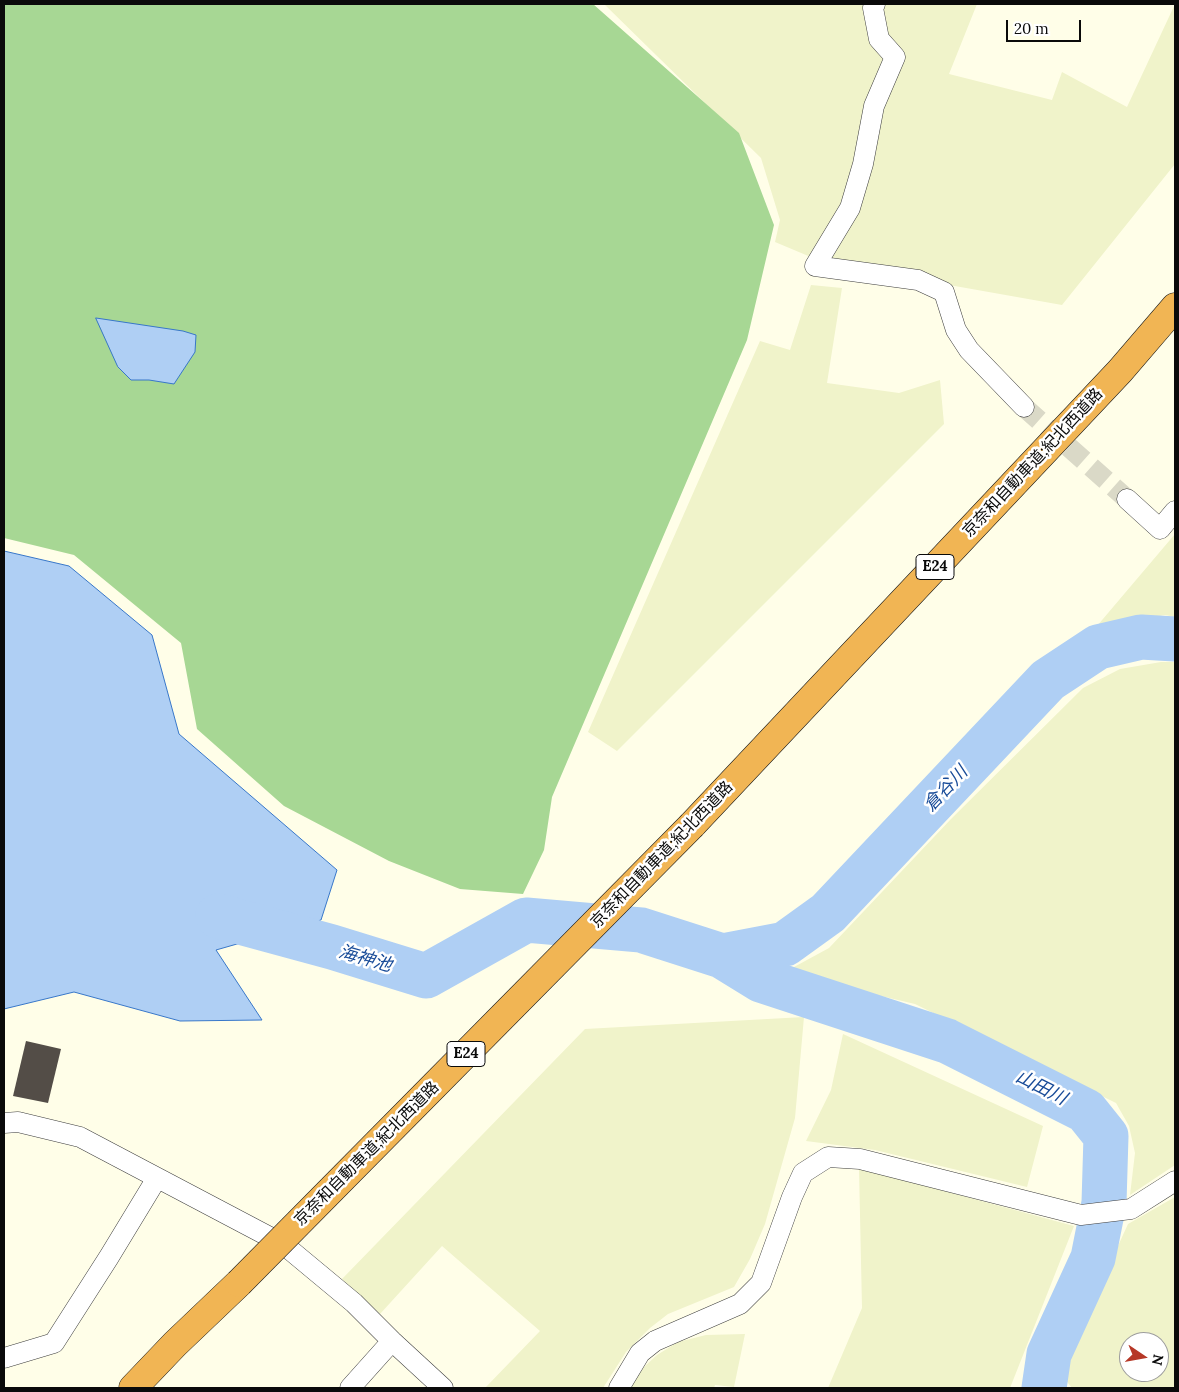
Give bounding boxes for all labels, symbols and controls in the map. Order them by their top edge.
scale bar [1009,10,1084,42]
text: 20 m [1014,19,1049,38]
street label: 京奈和自動車道;紀北西道路 [959,385,1107,541]
road number: E24 [916,554,954,580]
water label: 倉谷川 [920,762,972,816]
street label: 京奈和自動車道;紀北西道路 [587,778,737,932]
water label: 海神池 [336,941,394,977]
road number: E24 [447,1042,485,1066]
water label: 山田川 [1012,1066,1070,1110]
street label: 京奈和自動車道;紀北西道路 [291,1078,443,1230]
north arrow [1119,1332,1169,1382]
text: N [1148,1353,1168,1367]

